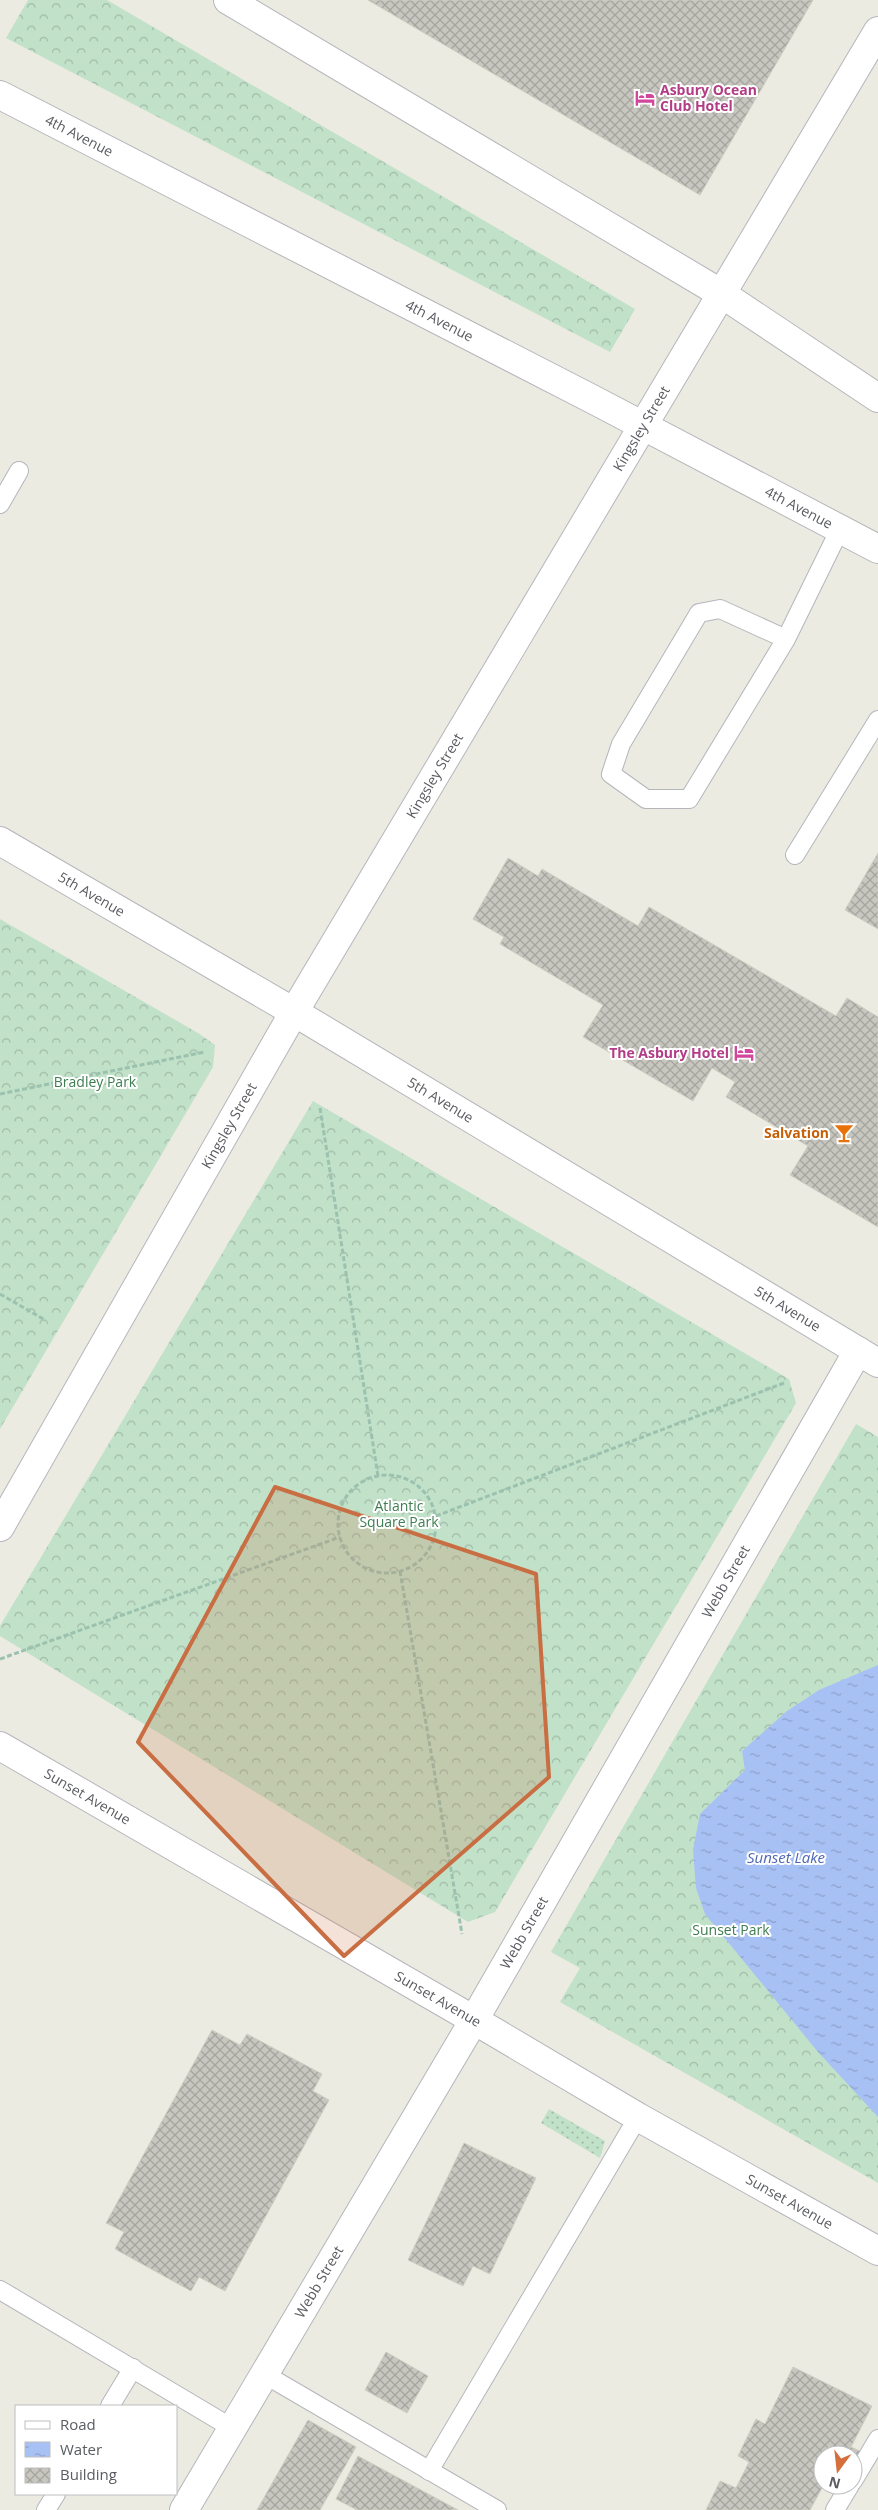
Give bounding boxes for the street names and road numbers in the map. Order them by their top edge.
street label: 4th Avenue [42,110,117,161]
street label: 4th Avenue [402,295,477,346]
street label: Kingsley Street [608,382,674,475]
street label: 4th Avenue [762,481,836,533]
street label: Kingsley Street [401,729,467,822]
street label: 5th Avenue [55,867,129,921]
street label: 5th Avenue [404,1072,477,1127]
street label: Kingsley Street [197,1079,261,1172]
street label: 5th Avenue [751,1281,825,1336]
street label: Webb Street [697,1541,754,1621]
street label: Sunset Avenue [41,1764,134,1829]
street label: Webb Street [495,1893,552,1972]
street label: Sunset Avenue [392,1966,485,2031]
street label: Sunset Avenue [743,2169,837,2233]
street label: Webb Street [290,2242,347,2321]

